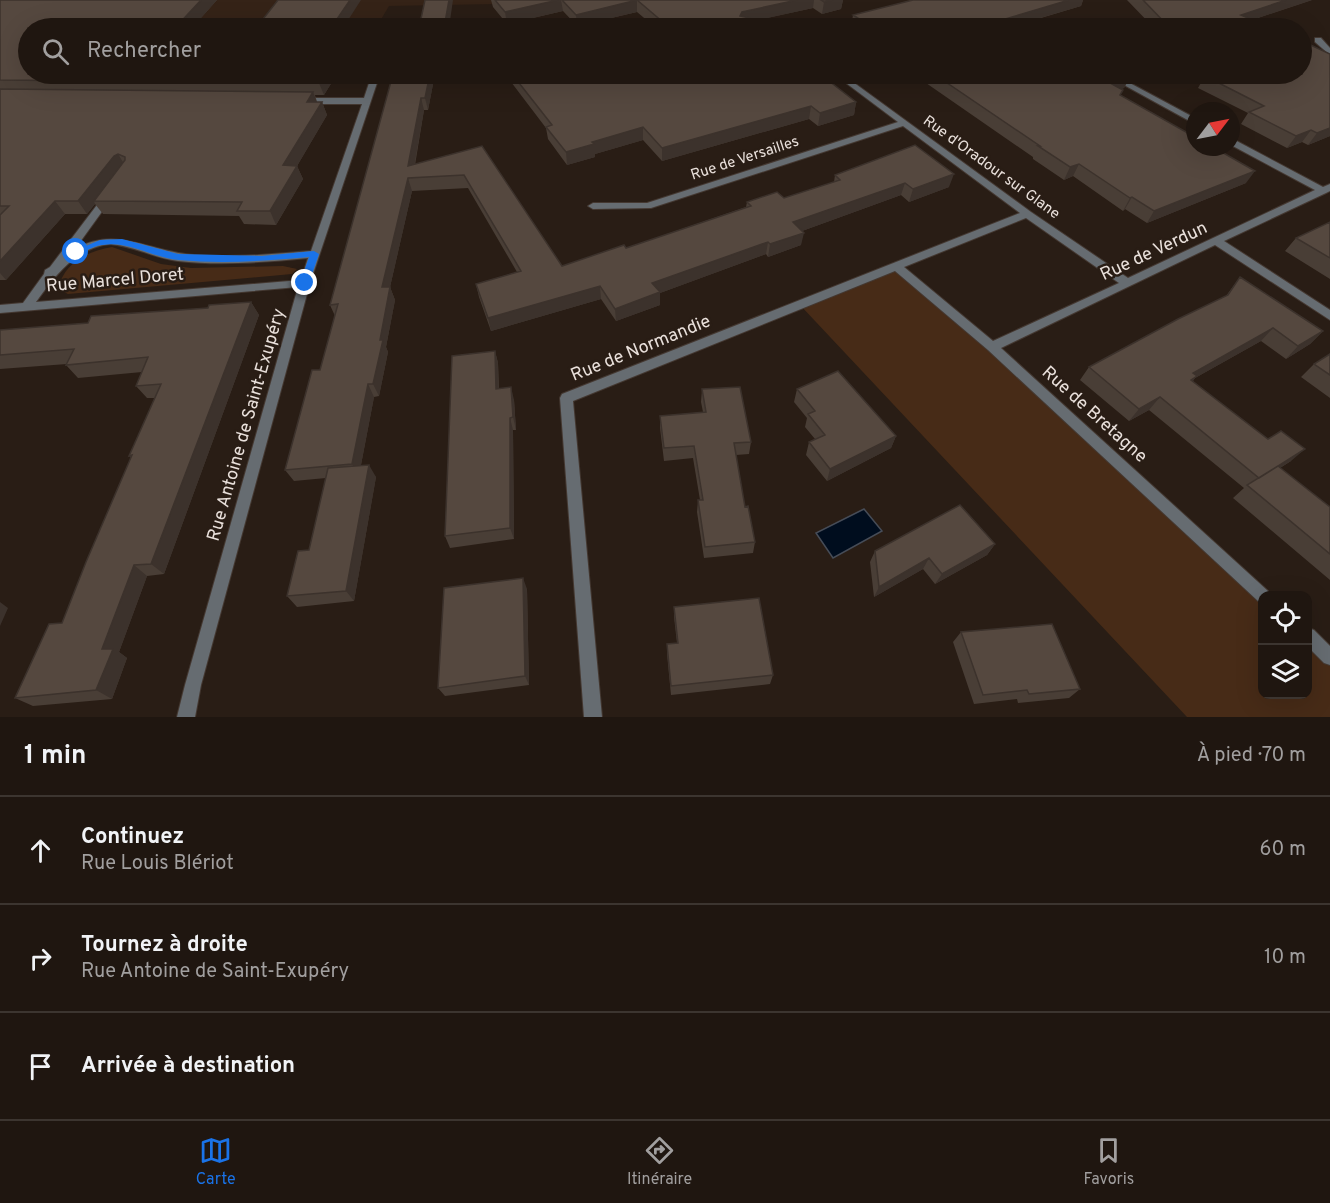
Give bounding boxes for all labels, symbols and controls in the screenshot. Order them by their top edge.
search box [18,18,1312,84]
icon: search [39,35,72,68]
text: Rechercher [87,38,201,65]
north arrow [1186,102,1240,156]
street label: Rue d'Oradour sur Glane [919,112,1063,224]
street label: Rue de Versailles [688,133,802,185]
street label: Rue de Verdun [1097,217,1211,287]
route start [62,238,88,264]
street label: Rue Marcel Doret [45,264,185,298]
route end [291,269,317,295]
street label: Rue Antoine de Saint-Exupéry [203,306,291,544]
street label: Rue de Normandie [568,310,714,388]
street label: Rue de Bretagne [1036,362,1152,468]
map controls [1258,591,1312,699]
button: locate [1258,591,1312,645]
button: layers [1258,645,1312,699]
text: 1 min [24,740,86,773]
text: À pied · 70 m [1197,743,1306,769]
text: Continuez [81,824,184,851]
icon: ahead [24,834,57,867]
text: 60 m [1260,837,1306,863]
text: Rue Louis Blériot [81,851,234,877]
text: Tournez à droite [81,932,248,959]
icon: right [24,942,57,975]
text: 10 m [1264,945,1306,971]
text: Rue Antoine de Saint-Exupéry [81,959,349,985]
icon: arrive [24,1050,57,1083]
text: Arrivée à destination [81,1053,295,1080]
tab: Carte [196,1134,236,1190]
tab: Itinéraire [627,1134,692,1190]
tab: Favoris [1083,1134,1134,1190]

